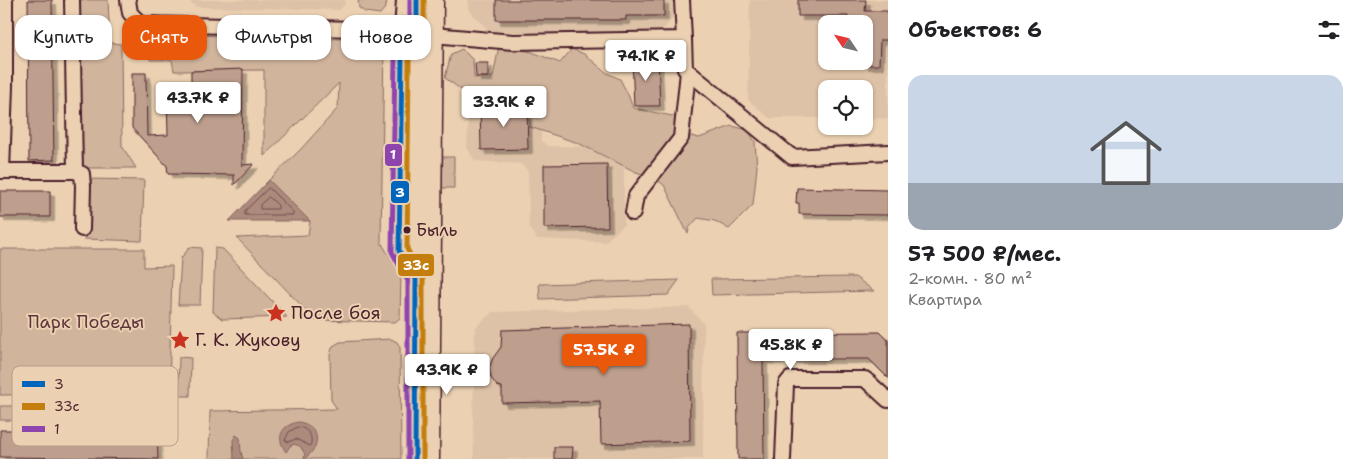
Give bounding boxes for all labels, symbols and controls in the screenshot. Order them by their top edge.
chip: Купить [15,15,112,60]
chip: Снять [122,15,207,60]
chip: Фильтры [217,15,331,60]
chip: Новое [341,15,431,60]
north arrow [818,15,872,70]
map controls [818,15,873,135]
text: Объектов: 6 [908,16,1042,44]
icon: filters [1315,16,1343,44]
pin: 74.1K ₽ [600,39,692,82]
text: 74.1K ₽ [616,45,676,66]
button: locate [818,80,873,135]
pin: 43.7K ₽ [152,82,244,124]
pin: 33.9K ₽ [458,86,550,128]
text: 43.7K ₽ [167,87,229,108]
text: 33.9K ₽ [473,91,535,112]
icon: home [1081,108,1171,198]
line badge: 1 [384,143,403,167]
text: 1 [390,145,396,163]
line badge: 3 [390,180,410,204]
text: 3 [395,183,405,201]
place label: Быль [416,219,457,241]
marker: Быль [402,225,412,235]
text: 57 500 ₽/мес. [908,240,1061,268]
line badge: 33с [397,253,435,277]
text: 33с [403,256,429,274]
text: 2-комн. · 80 m² [908,268,1032,289]
text: Квартира [908,289,982,310]
place label: После боя [291,301,381,325]
place icon: После боя [265,302,287,324]
park label: Парк Победы [28,310,144,334]
place label: Г. К. Жукову [195,328,301,352]
pin: 45.8K ₽ [745,328,837,371]
place icon: Г. К. Жукову [169,329,191,351]
pin: 57.5K ₽ [558,334,650,376]
text: 45.8K ₽ [759,334,823,355]
text: 57.5K ₽ [573,339,635,360]
pin: 43.9K ₽ [401,354,493,396]
text: 43.9K ₽ [416,359,478,380]
legend [12,366,178,446]
text: 3 [54,375,64,393]
text: 33с [54,397,80,415]
text: 1 [54,420,60,438]

